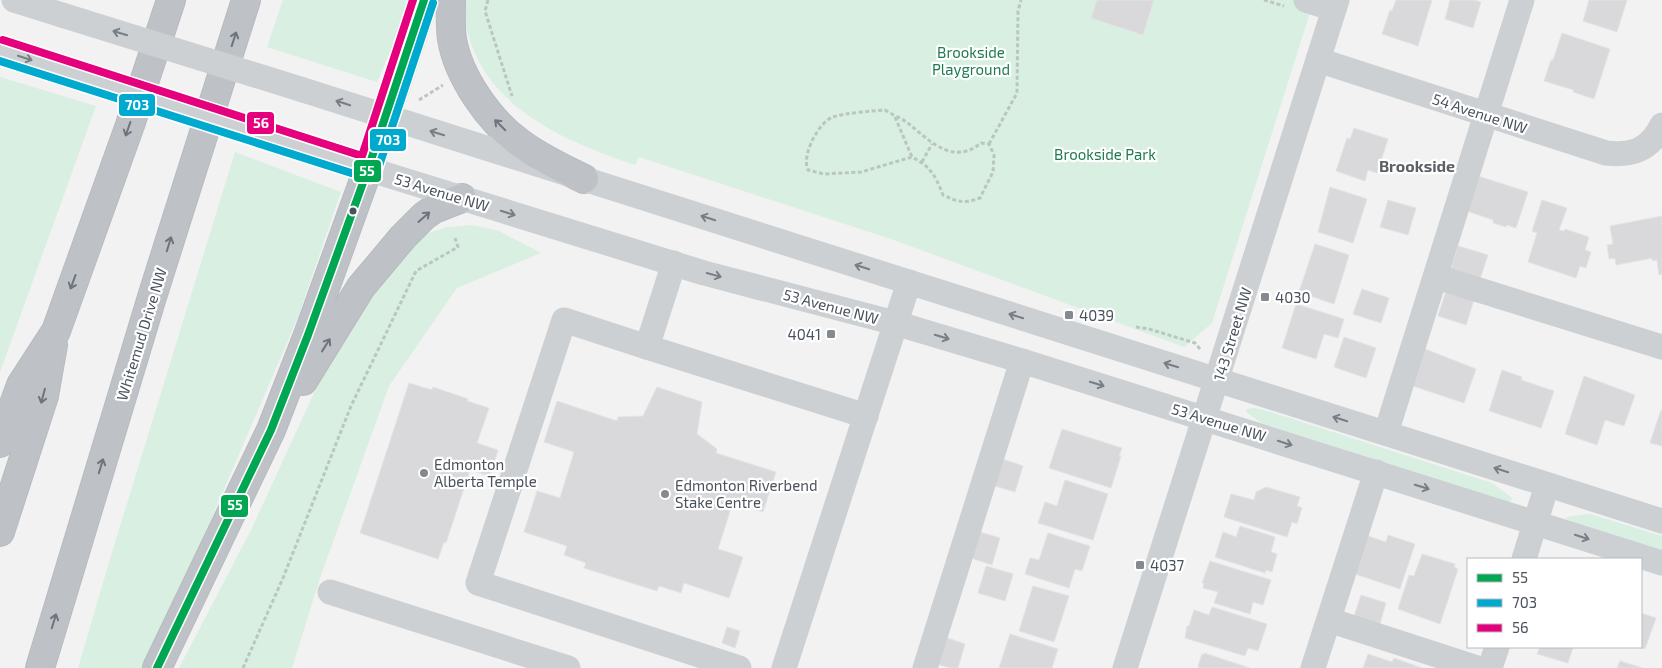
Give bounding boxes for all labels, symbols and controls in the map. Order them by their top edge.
one-way arrow [113,28,128,37]
one-way arrow [230,31,239,47]
park label: Brookside Playground [932,43,1010,78]
one-way arrow [16,54,32,63]
street label: 54 Avenue NW [1430,89,1530,137]
line badge: 703 [118,93,156,117]
text: 703 [125,96,149,113]
one-way arrow [336,98,351,107]
line badge: 56 [246,111,275,135]
text: 56 [253,114,269,131]
one-way arrow [494,119,506,131]
one-way arrow [123,121,132,137]
line badge: 703 [369,128,407,152]
one-way arrow [430,128,446,138]
text: 703 [376,131,400,148]
park label: Brookside Park [1054,145,1156,163]
district label: Brookside [1379,156,1455,175]
line badge: 55 [353,159,382,183]
text: 55 [359,162,375,179]
street label: 53 Avenue NW [393,169,491,215]
unlabelled marker [348,206,358,216]
one-way arrow [500,208,516,218]
one-way arrow [418,211,431,223]
one-way arrow [700,213,716,222]
one-way arrow [165,236,174,252]
one-way arrow [855,262,871,272]
street label: Whitemud Drive NW [112,265,170,403]
one-way arrow [706,271,722,281]
one-way arrow [68,274,78,290]
street label: 53 Avenue NW [781,285,881,327]
street label: 143 Street NW [1209,285,1255,383]
place label: 4030 [1275,288,1311,306]
marker: 4030 [1259,291,1271,303]
place label: 4039 [1079,306,1114,324]
marker: 4039 [1063,309,1075,321]
one-way arrow [1008,310,1024,320]
place label: 4041 [788,325,821,343]
marker: 4041 [825,328,837,340]
one-way arrow [934,332,950,342]
one-way arrow [322,339,332,353]
one-way arrow [1163,359,1179,369]
one-way arrow [1089,380,1105,390]
one-way arrow [38,388,47,404]
street label: 53 Avenue NW [1170,399,1268,445]
one-way arrow [1332,413,1348,423]
one-way arrow [1277,439,1293,449]
place label: Edmonton Alberta Temple [434,455,537,490]
one-way arrow [97,458,106,474]
one-way arrow [1493,465,1509,475]
marker: Edmonton Alberta Temple [418,467,430,479]
place label: Edmonton Riverbend Stake Centre [675,476,818,511]
one-way arrow [1414,482,1430,492]
marker: Edmonton Riverbend Stake Centre [659,488,671,500]
line badge: 55 [220,494,249,518]
text: 55 [227,496,243,513]
one-way arrow [1574,533,1590,542]
place label: 4037 [1150,556,1185,574]
legend [1467,558,1642,648]
marker: 4037 [1134,559,1146,571]
text: 55 [1512,568,1528,586]
text: 703 [1512,593,1537,611]
one-way arrow [49,614,59,630]
text: 56 [1512,618,1529,636]

